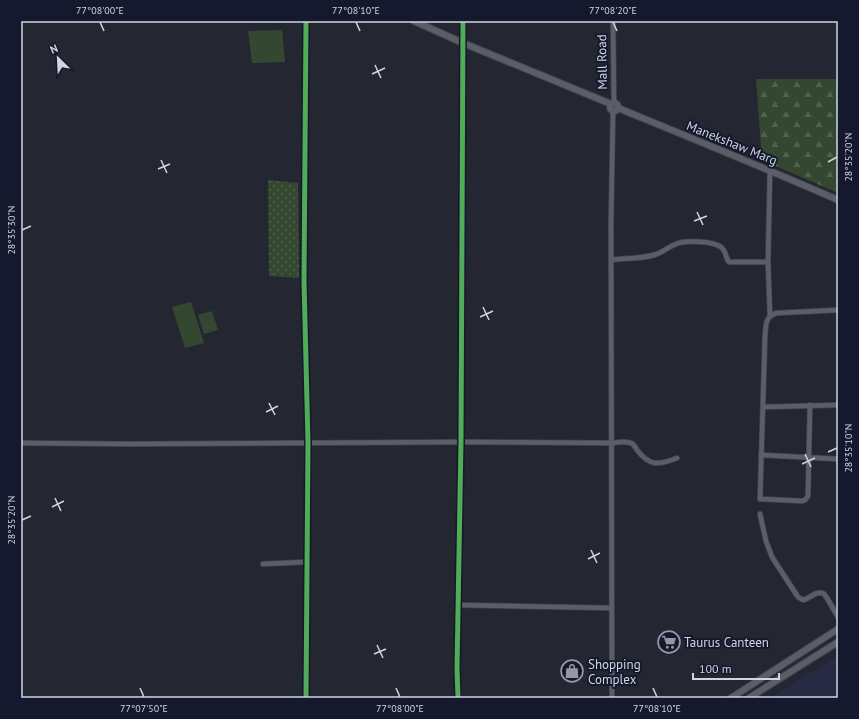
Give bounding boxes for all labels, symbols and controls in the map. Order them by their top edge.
text: 77°08'00"E [76,4,124,17]
text: 77°08'10"E [332,4,380,17]
text: 77°08'20"E [589,4,637,17]
street label: Mall Road [593,34,611,90]
north arrow [38,38,78,78]
text: N [48,41,60,57]
street label: Manekshaw Marg [684,117,780,169]
text: 28°35'20"N [842,132,855,182]
text: 28°35'30"N [5,205,18,255]
text: 28°35'10"N [842,423,855,473]
text: 28°35'20"N [5,495,18,545]
supermarket icon: Taurus Canteen [656,629,682,655]
place label: Taurus Canteen [684,634,769,651]
scale bar [693,655,779,681]
place label: Shopping Complex [588,656,641,688]
shop icon: Shopping Complex [559,658,585,684]
text: 100 m [699,661,732,676]
text: 77°07'50"E [120,702,168,715]
text: 77°08'00"E [376,702,424,715]
text: 77°08'10"E [633,702,681,715]

